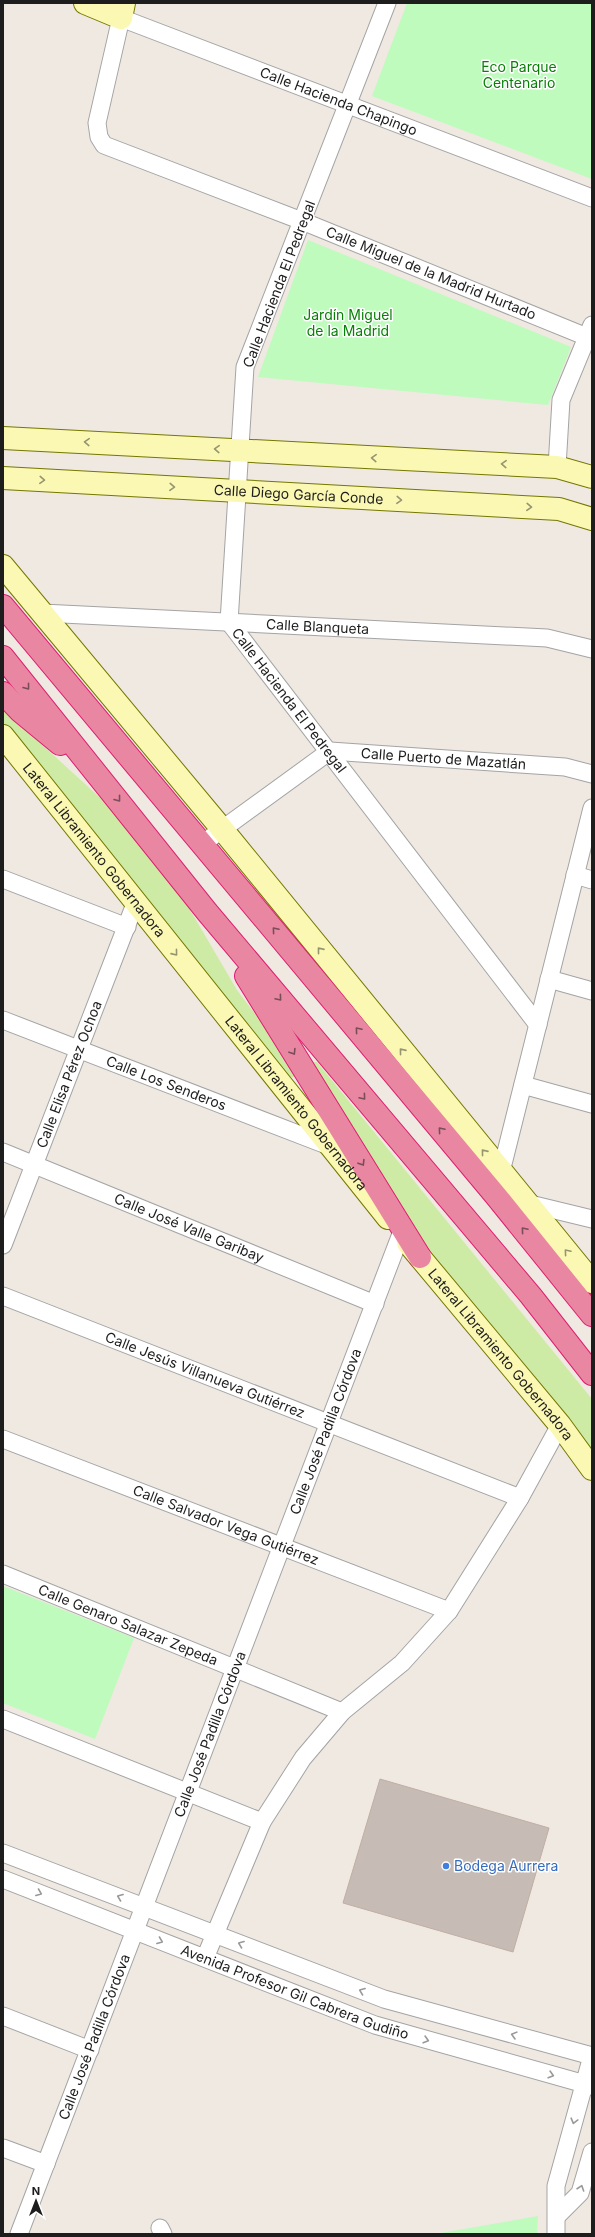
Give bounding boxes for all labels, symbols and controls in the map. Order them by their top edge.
park label: Eco Parque Centenario [481,58,557,91]
street label: Calle Hacienda Chapingo [258,63,420,138]
street label: Calle Hacienda El Pedregal [239,198,318,370]
street label: Calle Miguel de la Madrid Hurtado [324,222,539,323]
park label: Jardín Miguel de la Madrid [303,306,393,339]
one-way arrow [84,438,90,447]
one-way arrow [214,445,220,454]
one-way arrow [371,453,377,462]
one-way arrow [501,460,507,469]
one-way arrow [39,476,45,485]
street label: Calle Diego García Conde [213,481,384,507]
one-way arrow [169,483,175,492]
one-way arrow [396,496,402,504]
one-way arrow [526,503,532,511]
street label: Calle Blanqueta [266,615,370,637]
street label: Calle Hacienda El Pedregal [229,624,350,776]
one-way arrow [22,683,29,690]
street label: Calle Puerto de Mazatlán [360,744,527,772]
street label: Lateral Libramiento Gobernadora [20,759,169,940]
one-way arrow [113,795,120,802]
one-way arrow [273,927,280,934]
one-way arrow [318,948,325,955]
one-way arrow [170,949,177,956]
one-way arrow [275,993,282,1001]
street label: Calle Elisa Pérez Ochoa [32,998,105,1150]
street label: Lateral Libramiento Gobernadora [222,1012,371,1193]
one-way arrow [356,1027,363,1034]
one-way arrow [289,1048,296,1055]
one-way arrow [400,1049,407,1056]
street label: Calle Los Senderos [104,1052,229,1114]
one-way arrow [358,1093,365,1100]
one-way arrow [439,1127,446,1135]
one-way arrow [482,1149,489,1156]
one-way arrow [357,1159,364,1166]
street label: Calle José Valle Garibay [112,1189,267,1266]
one-way arrow [522,1227,529,1235]
one-way arrow [565,1250,572,1257]
street label: Lateral Libramiento Gobernadora [425,1265,577,1443]
street label: Calle Jesús Villanueva Gutiérrez [103,1328,308,1421]
street label: Calle José Padilla Córdova [286,1346,364,1517]
street label: Calle Salvador Vega Gutiérrez [131,1481,322,1568]
street label: Calle Genaro Salazar Zepeda [36,1580,220,1669]
street label: Calle José Padilla Córdova [170,1649,249,1819]
place label: Bodega Aurrera [454,1857,558,1874]
marker: Bodega Aurrera [441,1861,451,1871]
one-way arrow [36,1889,43,1897]
one-way arrow [116,1894,123,1902]
one-way arrow [157,1936,164,1944]
street label: Avenida Profesor Gil Cabrera Gudiño [179,1941,411,2042]
one-way arrow [237,1941,244,1949]
street label: Calle José Padilla Córdova [54,1951,133,2122]
one-way arrow [359,1987,366,1995]
one-way arrow [511,2031,517,2039]
one-way arrow [423,2035,430,2043]
one-way arrow [548,2070,555,2079]
one-way arrow [570,2117,579,2124]
north arrow [16,2181,56,2221]
text: N [32,2184,40,2198]
one-way arrow [577,2185,585,2192]

